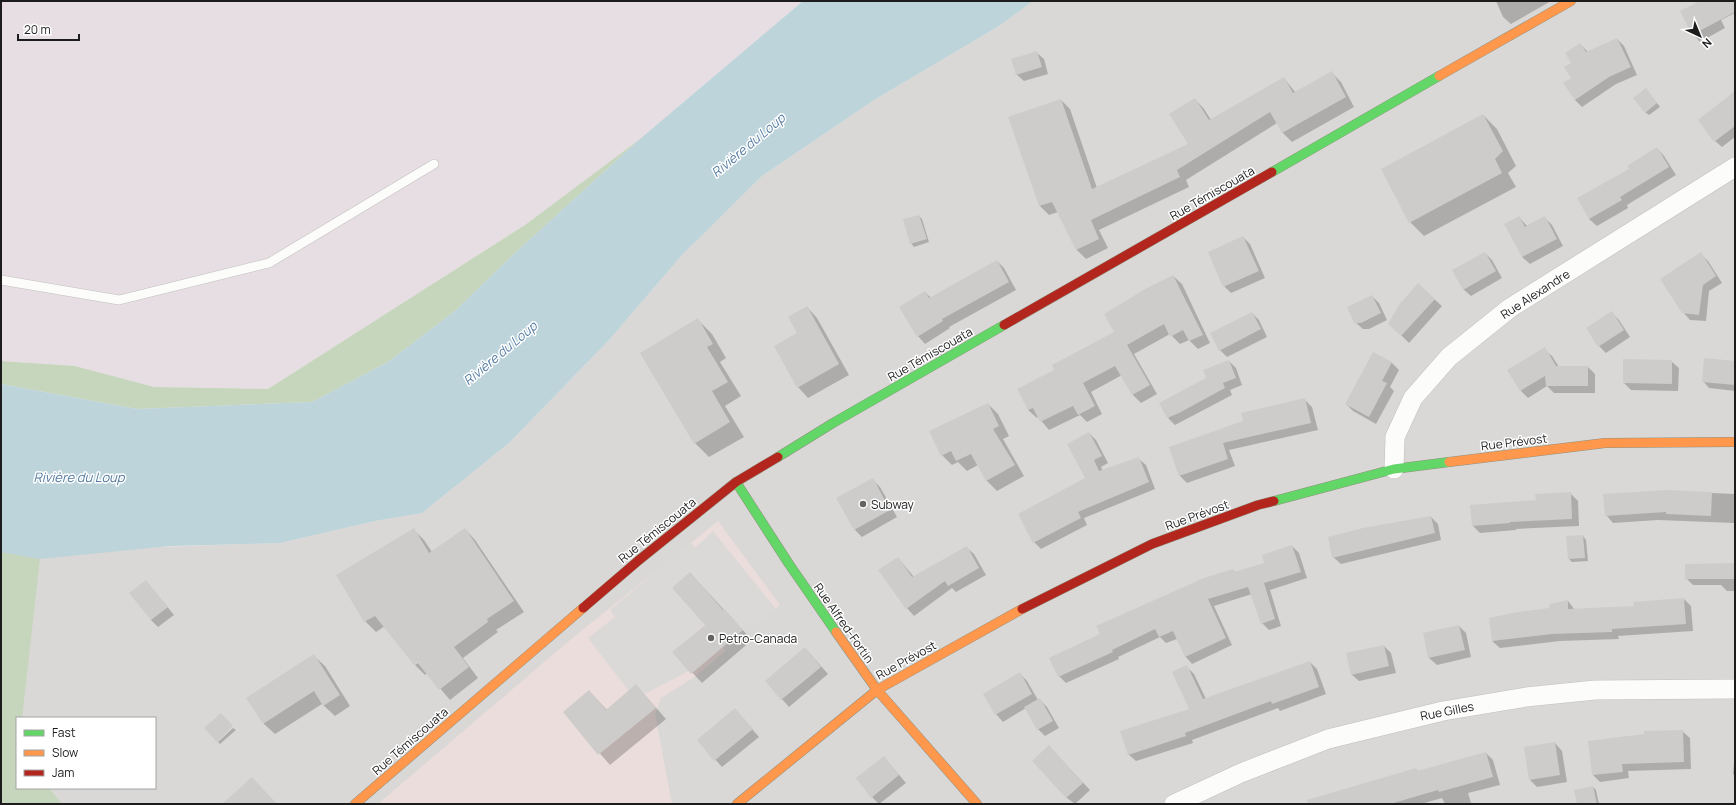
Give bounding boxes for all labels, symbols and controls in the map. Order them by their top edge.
scale bar [18,16,79,42]
north arrow [1680,16,1720,56]
text: 20 m [24,21,51,38]
text: N [1699,35,1715,52]
water label: Rivière du Loup [707,108,790,181]
street label: Rue Témiscouata [1166,162,1258,224]
street label: Rue Alexandre [1497,265,1573,323]
water label: Rivière du Loup [459,316,542,389]
street label: Rue Témiscouata [884,323,976,385]
street label: Rue Prévost [1480,429,1548,454]
water label: Rivière du Loup [34,468,126,486]
street label: Rue Témiscouata [615,493,699,567]
place label: Subway [871,496,915,513]
street label: Rue Prévost [1163,496,1231,534]
marker: Subway [858,499,868,509]
street label: Rue Alfred-Fortin [810,580,878,666]
place label: Petro-Canada [719,630,797,647]
marker: Petro-Canada [706,633,716,643]
street label: Rue Prévost [873,636,939,684]
street label: Rue Gilles [1419,697,1475,725]
street label: Rue Témiscouata [368,703,452,779]
legend [16,717,156,789]
text: Fast [52,724,76,741]
text: Slow [52,744,78,761]
text: Jam [52,764,74,781]

